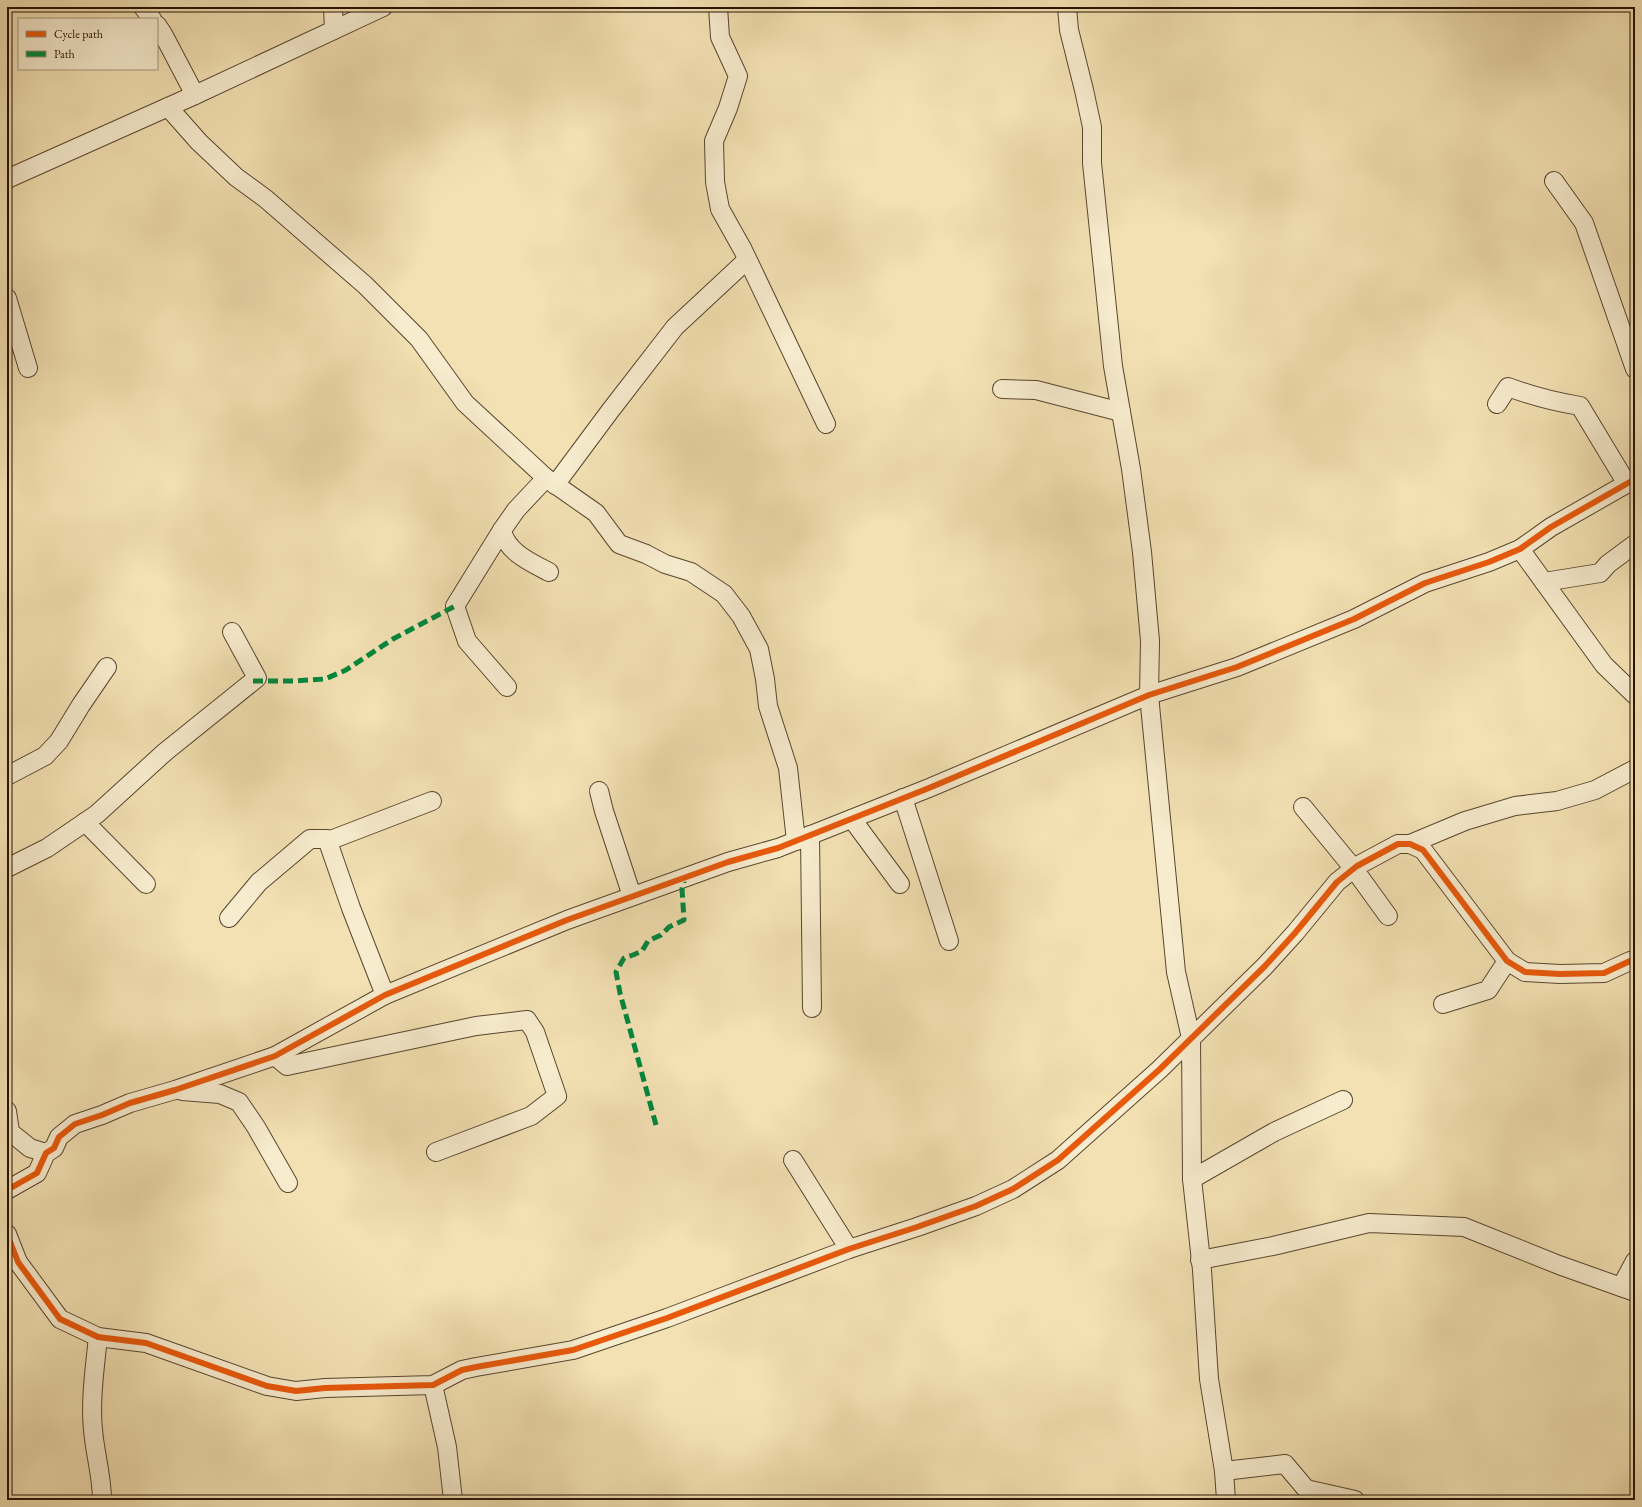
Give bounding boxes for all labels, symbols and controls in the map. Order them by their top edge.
legend [18,18,158,70]
text: Cycle path [54,26,103,42]
text: Path [54,46,75,62]

